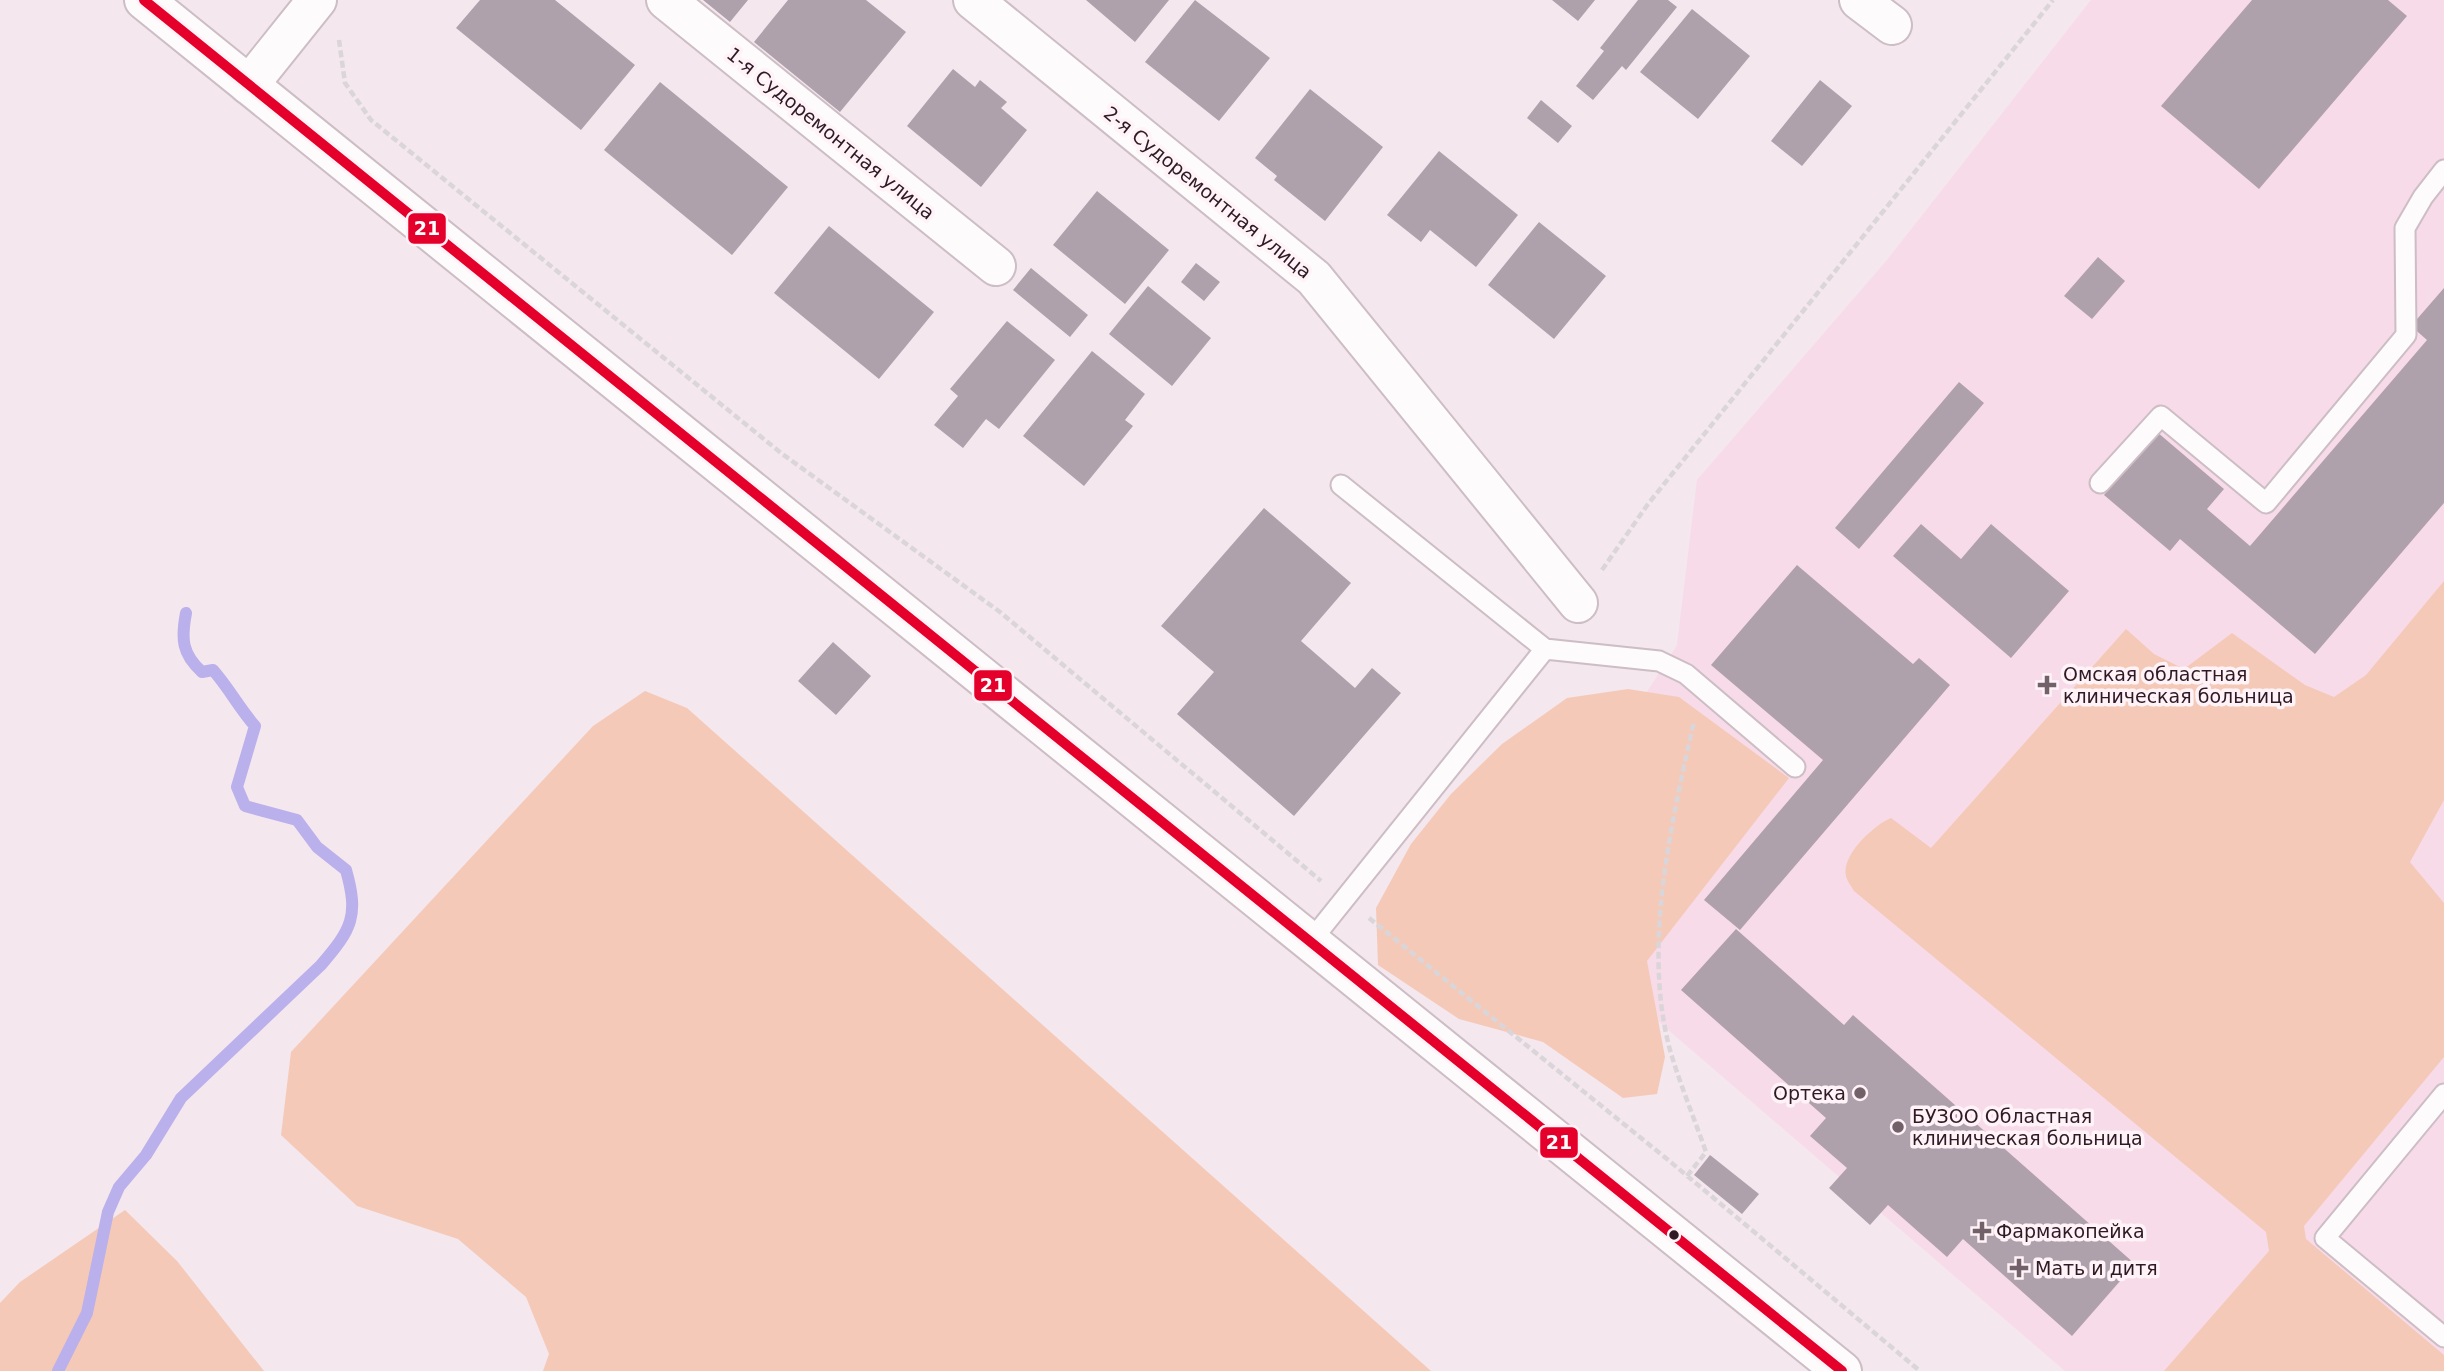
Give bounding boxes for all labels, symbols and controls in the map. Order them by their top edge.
street label: 1-я Судоремонтная улица [723,42,939,224]
street label: 2-я Судоремонтная улица [1100,101,1316,283]
line badge: 21 [407,212,447,245]
text: 21 [414,217,440,239]
place label: Омская областная клиническая больница [2063,663,2294,707]
line badge: 21 [973,669,1013,702]
text: 21 [980,674,1006,696]
marker: Омская областная клиническая больница [2037,675,2057,695]
place label: Ортека [1773,1082,1846,1104]
marker: Ортека [1852,1085,1868,1101]
place label: БУЗОО Областная клиническая больница [1912,1105,2143,1149]
marker: БУЗОО Областная клиническая больница [1890,1119,1906,1135]
line badge: 21 [1539,1126,1579,1159]
text: 21 [1546,1131,1572,1153]
place label: Фармакопейка [1996,1220,2145,1242]
marker: Фармакопейка [1974,1223,1990,1239]
unlabelled marker [1667,1228,1681,1242]
place label: Мать и дитя [2035,1257,2158,1279]
marker: Мать и дитя [2009,1258,2029,1278]

